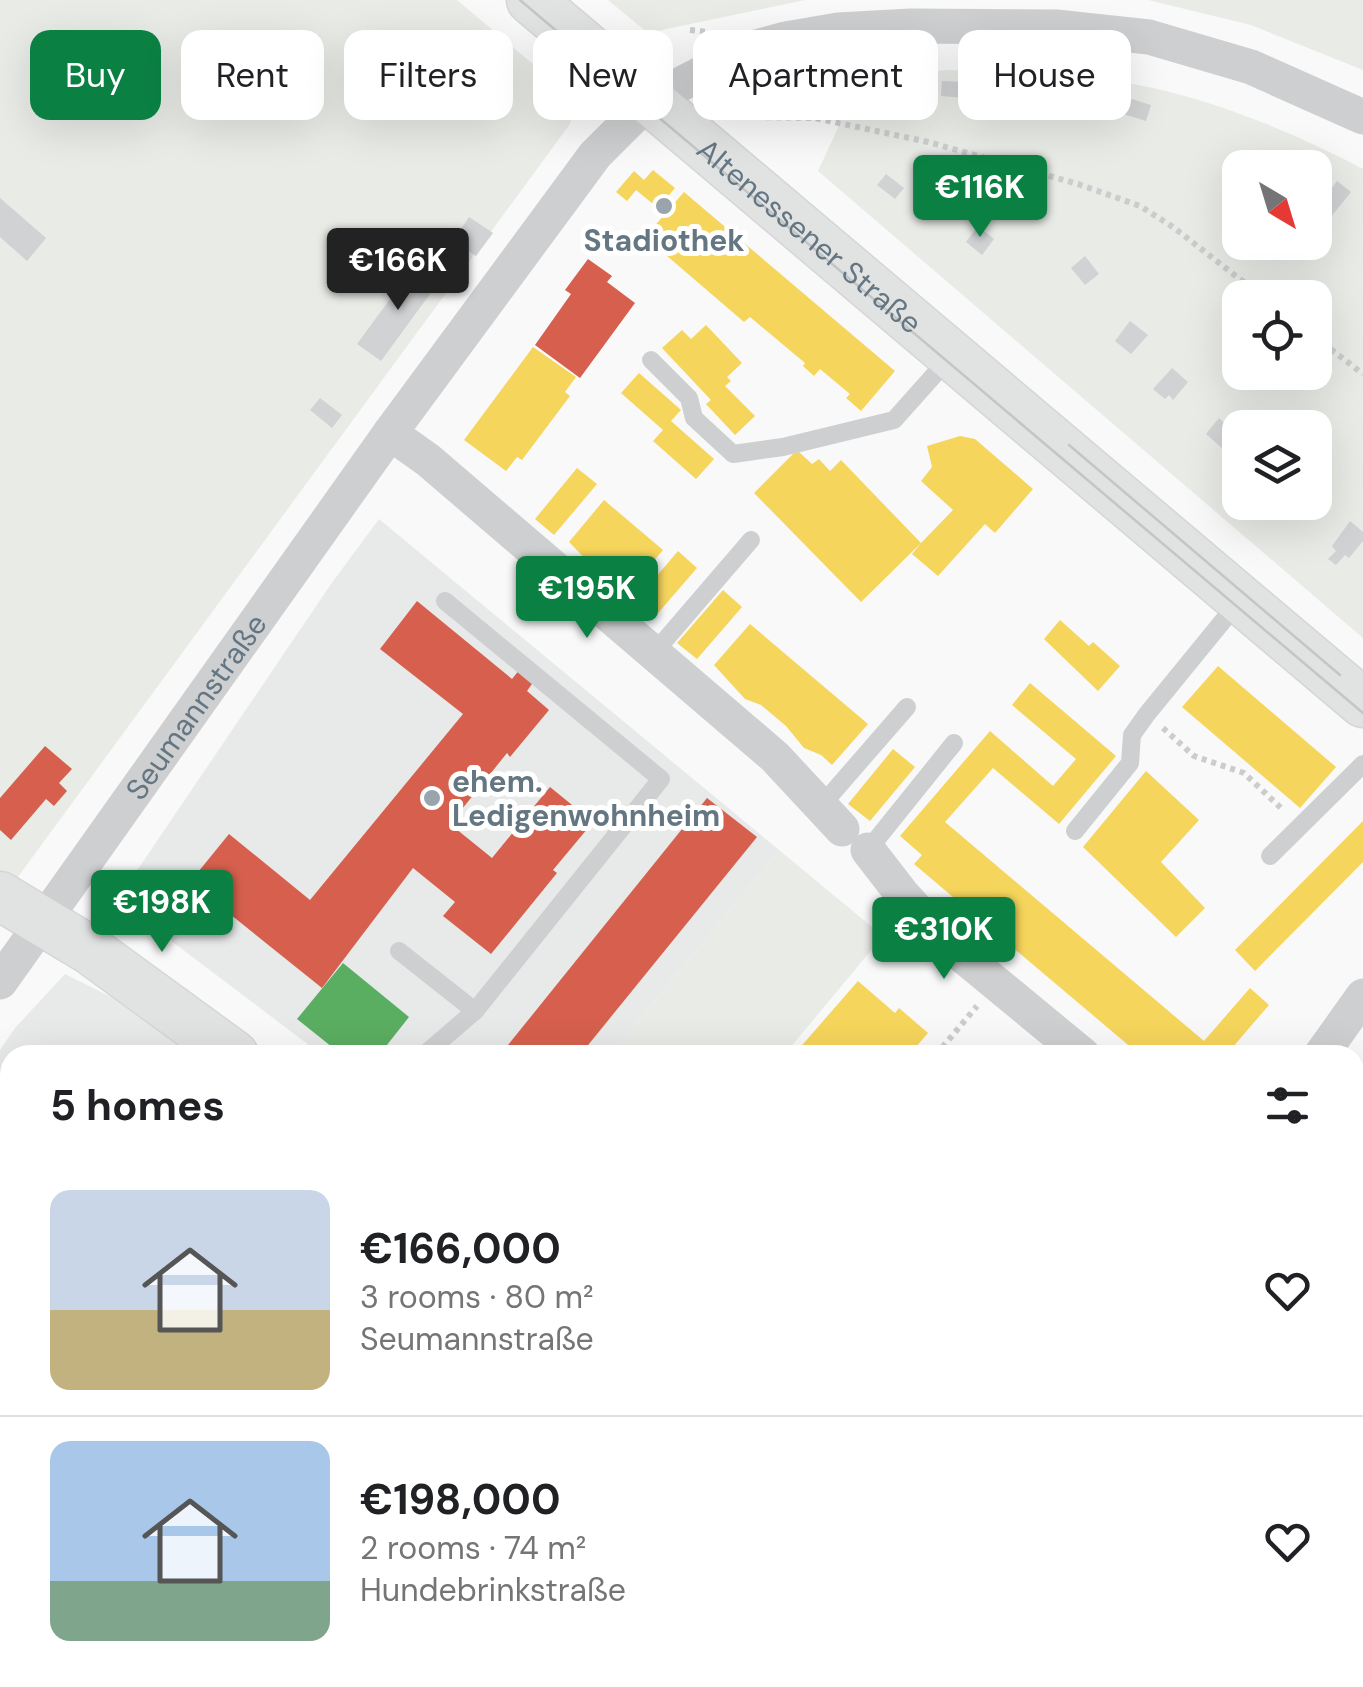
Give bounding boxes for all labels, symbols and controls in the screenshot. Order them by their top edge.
chip: Buy [30,30,161,120]
chip: Rent [181,30,324,120]
chip: Filters [344,30,513,120]
chip: New [533,30,673,120]
chip: Apartment [693,30,938,120]
chip: House [958,30,1131,120]
street label: Altenessener Straße [689,129,930,342]
north arrow [1222,150,1332,260]
map controls [1222,150,1332,520]
pin: €116K [910,155,1050,240]
text: €116K [935,166,1025,208]
marker: Stadiothek [653,195,675,217]
place label: Stadiothek [583,221,745,260]
pin: €166K [328,228,468,313]
text: €166K [349,239,447,281]
button: locate [1222,280,1332,390]
button: layers [1222,410,1332,520]
pin: €195K [517,556,657,641]
text: €195K [538,567,636,609]
street label: Seumannstraße [116,606,275,807]
place label: ehem. Ledigenwohnheim [452,762,720,835]
marker: ehem. Ledigenwohnheim [421,787,443,809]
pin: €198K [92,870,232,955]
text: €198K [113,881,211,923]
pin: €310K [874,897,1014,982]
text: €310K [894,908,994,950]
text: 5 homes [50,1078,225,1133]
icon: filters [1260,1078,1315,1133]
text: €166,000 [360,1221,561,1276]
icon: home [130,1230,250,1350]
icon: heart [1260,1263,1315,1318]
text: 3 rooms · 80 m² [360,1276,593,1318]
text: Seumannstraße [360,1318,594,1360]
text: €198,000 [360,1472,560,1527]
icon: home [130,1481,250,1601]
icon: heart [1260,1514,1315,1569]
text: 2 rooms · 74 m² [360,1527,586,1569]
text: Hundebrinkstraße [360,1569,626,1611]

